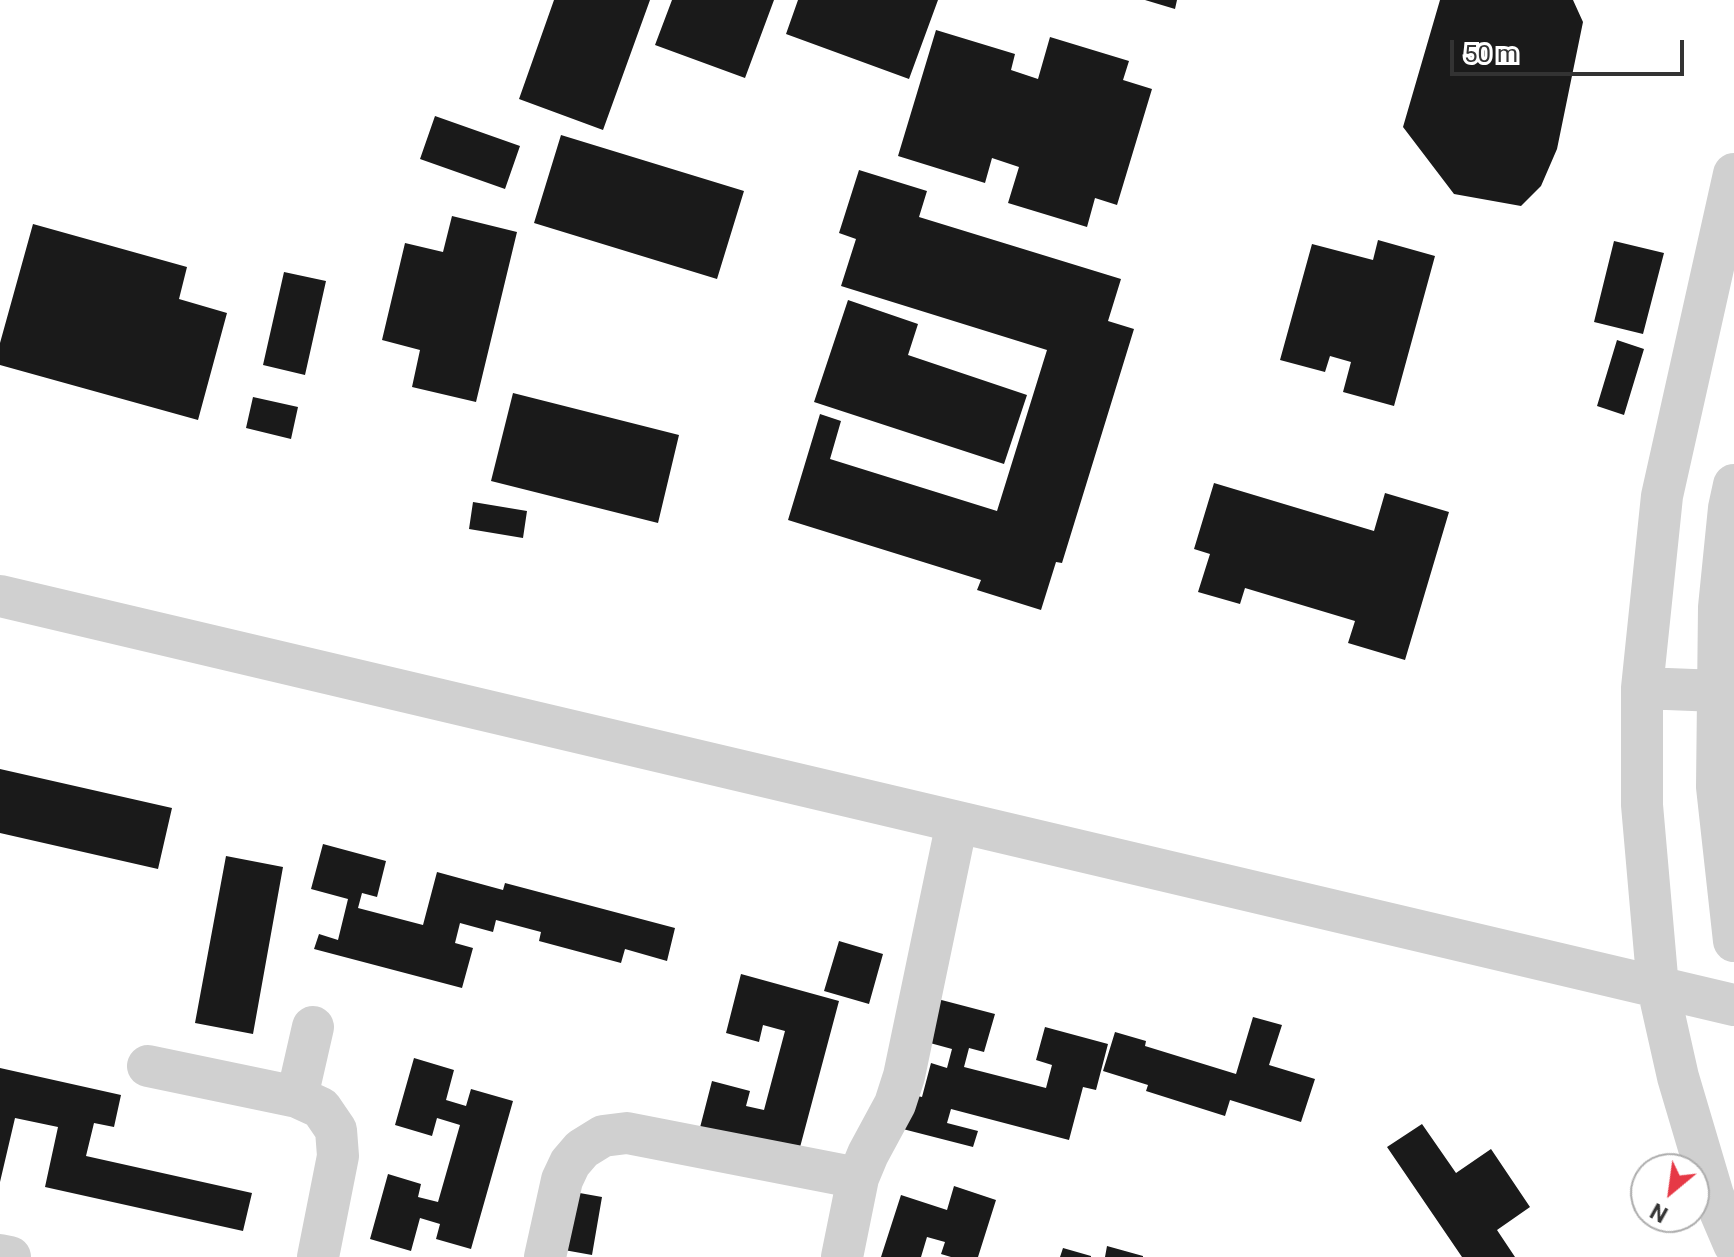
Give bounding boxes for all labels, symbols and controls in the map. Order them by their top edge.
scale bar [1454,24,1688,74]
text: 50 m [1464,40,1518,68]
north arrow [1630,1153,1710,1233]
text: N [1646,1198,1672,1227]

